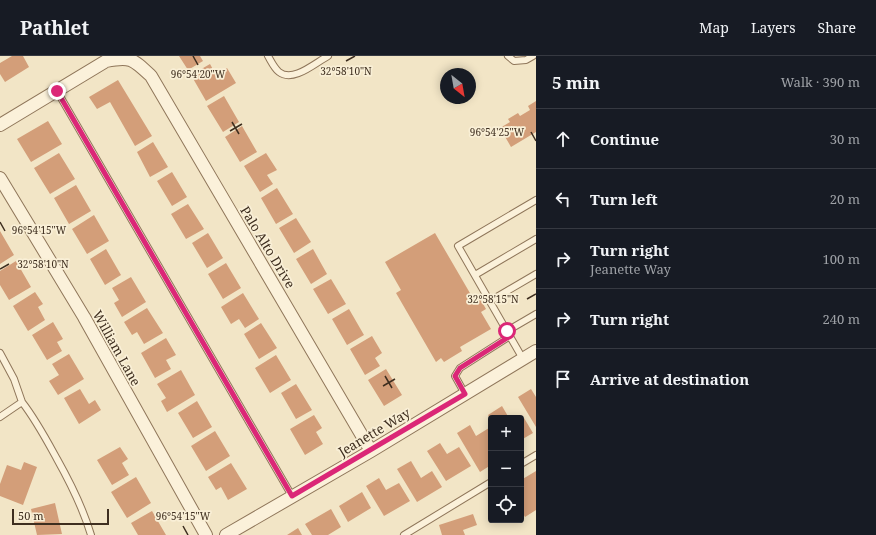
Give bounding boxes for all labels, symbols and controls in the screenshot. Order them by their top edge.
text: Pathlet [20,15,89,41]
text: Map [699,18,729,37]
text: Layers [751,18,796,37]
text: Share [818,18,856,37]
text: 32°58'10"N [320,64,372,78]
text: 96°54'20"W [171,67,226,81]
north arrow [440,68,476,104]
text: 5 min [552,71,600,94]
text: Walk · 390 m [781,73,860,91]
route end [48,82,66,100]
text: 96°54'25"W [470,125,525,139]
icon: ahead [552,128,574,150]
text: Continue [590,129,659,149]
text: 30 m [830,130,860,148]
icon: left [552,188,574,210]
text: Turn left [590,189,658,209]
text: 20 m [830,190,860,208]
street label: Palo Alto Drive [236,203,300,292]
text: 96°54'15"W [12,223,67,237]
text: Turn right [590,240,669,260]
icon: right [552,248,574,270]
text: 100 m [823,250,860,268]
text: 32°58'10"N [17,257,69,271]
text: Jeanette Way [590,260,671,278]
text: 32°58'15"N [467,292,519,306]
street label: William Lane [89,307,145,389]
icon: right [552,308,574,330]
text: Turn right [590,309,669,329]
text: 240 m [823,310,860,328]
route start [498,322,516,340]
icon: arrive [552,368,574,390]
text: Arrive at destination [590,369,749,389]
street label: Jeanette Way [334,403,414,461]
map controls [488,415,524,523]
button: + [488,415,524,451]
button: − [488,451,524,487]
button: locate [488,487,524,523]
scale bar [12,507,109,526]
text: 50 m [18,508,44,523]
text: 96°54'15"W [156,509,211,523]

